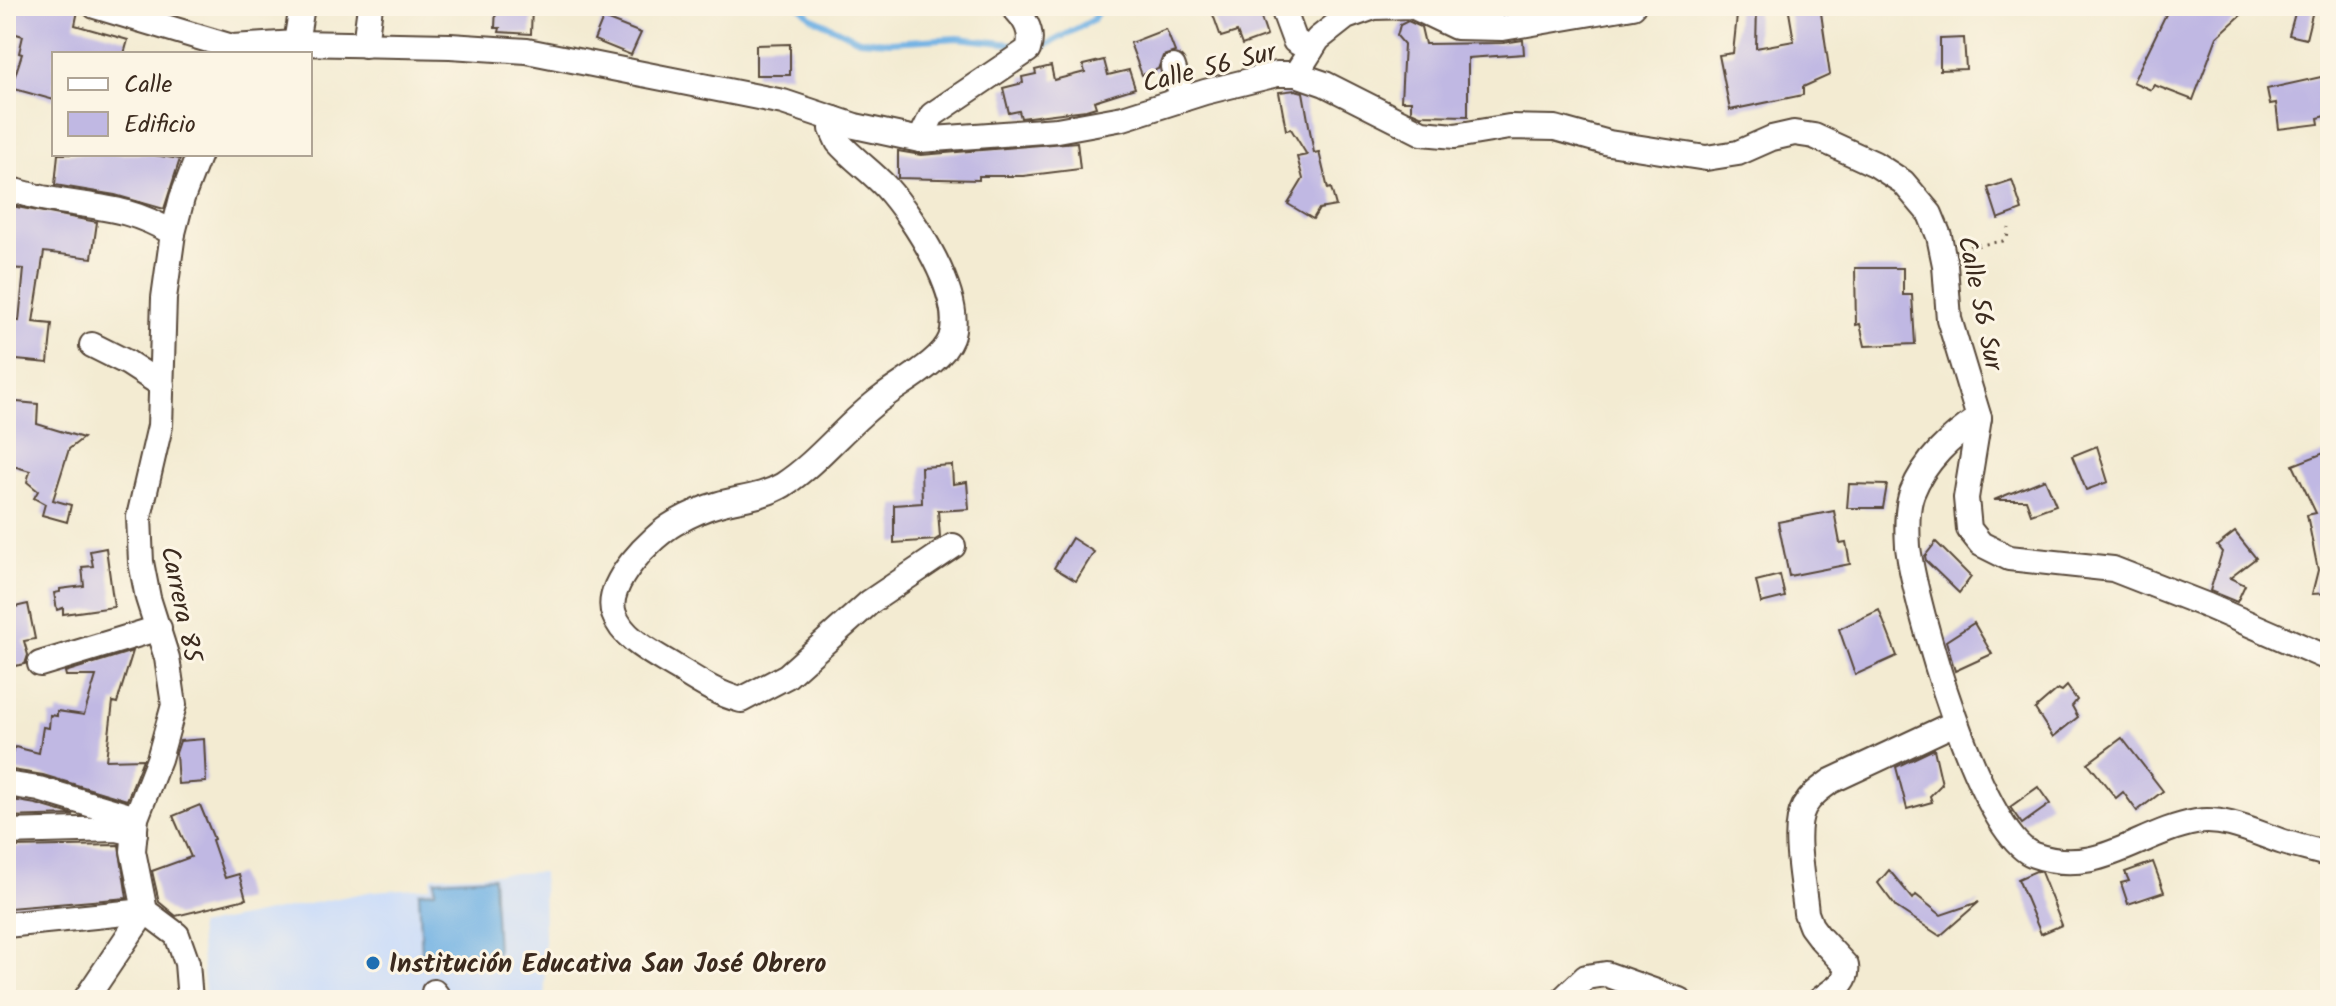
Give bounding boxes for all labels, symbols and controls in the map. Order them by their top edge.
street label: Calle 56 Sur [1138,32,1282,106]
legend [52,52,312,156]
text: Calle [124,66,172,105]
text: Edificio [124,106,196,145]
street label: Calle 56 Sur [1944,232,2014,376]
street label: Carrera 85 [147,543,213,668]
place label: Institución Educativa San José Obrero [389,944,827,986]
marker: Institución Educativa San José Obrero [364,954,382,972]

